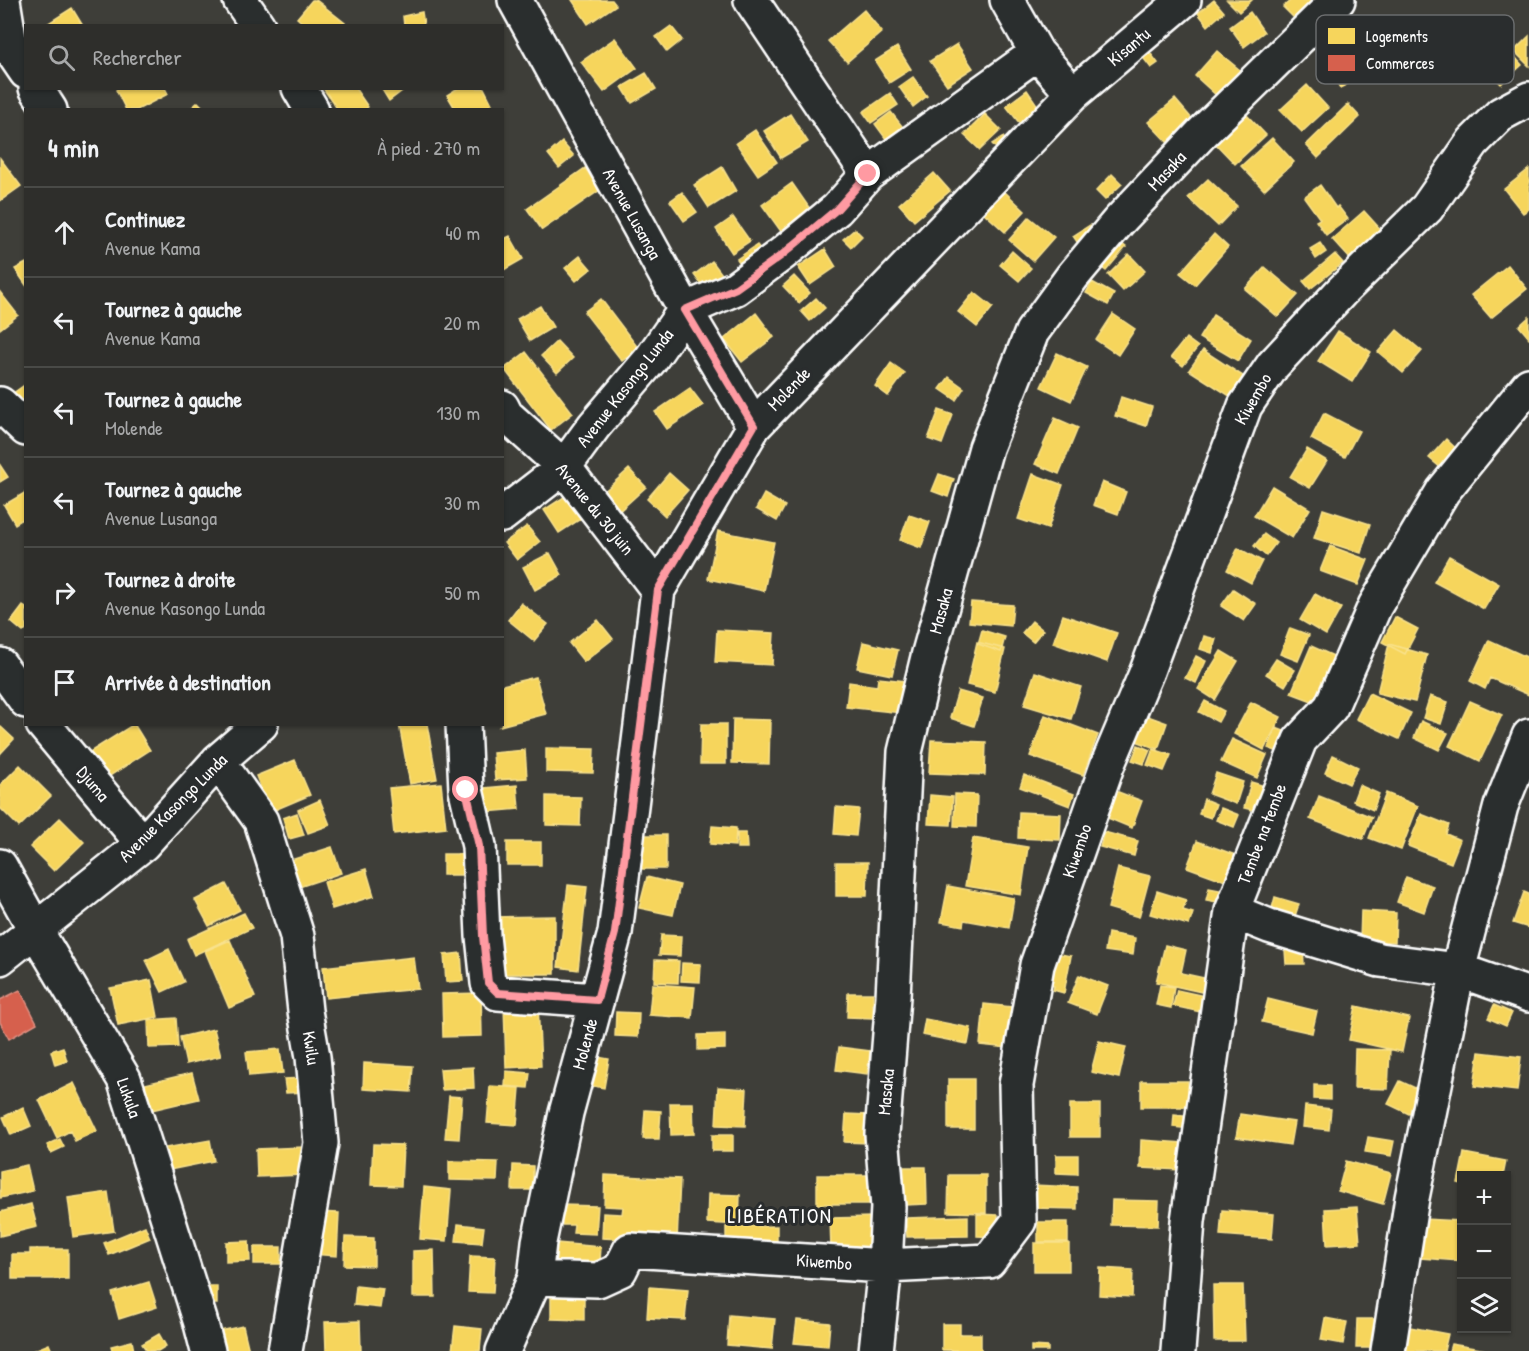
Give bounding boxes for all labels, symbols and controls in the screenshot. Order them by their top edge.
legend [1316,15,1514,84]
street label: Kisantu [1102,21,1155,72]
search box [24,24,504,90]
text: Logements [1366,25,1428,47]
icon: search [45,41,78,74]
text: Rechercher [93,42,182,72]
text: Commerces [1366,52,1434,74]
text: 4 min [48,130,99,165]
text: À pied · 270 m [377,134,480,161]
street label: Masaka [1142,145,1192,196]
route end [854,160,880,186]
street label: Avenue Lusanga [597,164,668,264]
text: Continuez [105,204,185,234]
icon: ahead [48,216,81,249]
text: 40 m [445,219,480,246]
text: Avenue Kama [105,234,200,261]
text: Tournez à gauche [105,294,242,324]
icon: left [48,306,81,339]
text: 20 m [443,309,480,336]
street label: Avenue Kasongo Lunda [570,323,679,452]
text: Avenue Kama [105,324,200,351]
street label: Molende [762,361,816,416]
street label: Kiwembo [1228,368,1277,429]
text: Tournez à gauche [105,384,242,414]
icon: left [48,396,81,429]
text: 130 m [437,399,480,426]
text: Molende [105,414,163,441]
street label: Avenue du 30 juin [550,457,640,560]
text: Tournez à gauche [105,474,242,504]
icon: left [48,486,81,519]
text: 30 m [444,489,480,516]
text: Avenue Lusanga [105,504,217,531]
text: Tournez à droite [105,564,235,594]
icon: right [48,576,81,609]
text: 50 m [444,579,480,606]
street label: Masaka [922,585,959,636]
text: Avenue Kasongo Lunda [105,594,265,621]
icon: arrive [48,666,81,699]
text: Arrivée à destination [105,667,271,697]
street label: Avenue Kasongo Lunda [113,748,232,867]
street label: Djuma [71,761,116,807]
route start [452,776,478,802]
street label: Tembe na tembe [1231,780,1292,888]
street label: Kiwembo [1056,820,1097,881]
street label: Molende [566,1015,603,1072]
street label: Kwilu [297,1029,326,1067]
street label: Masaka [871,1068,900,1116]
street label: Lukula [111,1075,148,1121]
map controls [1457,1171,1511,1333]
button: + [1457,1171,1511,1225]
district label: LIBÉRATION [727,1201,833,1230]
button: − [1457,1225,1511,1279]
street label: Kiwembo [795,1247,853,1276]
button: layers [1457,1279,1511,1333]

